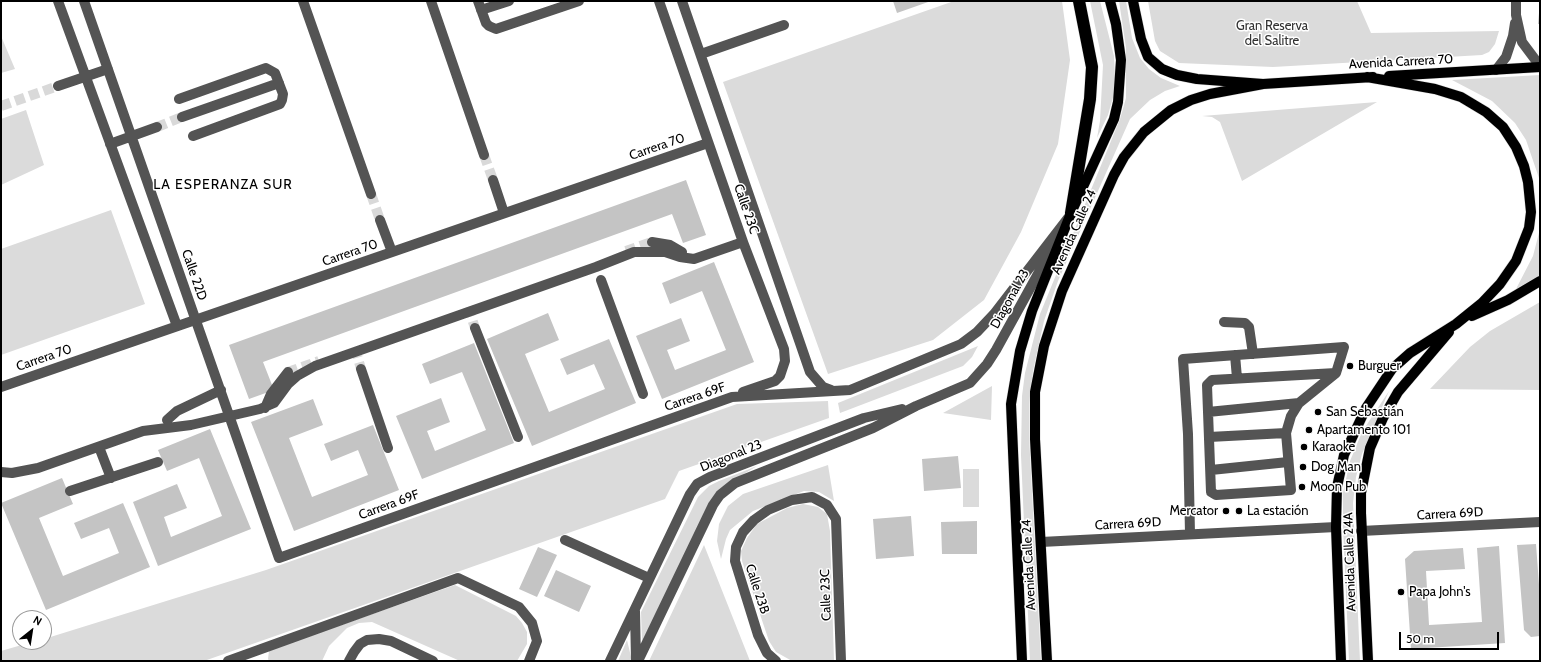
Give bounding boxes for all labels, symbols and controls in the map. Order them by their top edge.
park label: Gran Reserva del Salitre [1236,18,1308,49]
street label: Avenida Carrera 70 [1348,51,1454,73]
street label: Carrera 70 [627,130,687,164]
district label: LA ESPERANZA SUR [153,177,293,193]
street label: Calle 23C [730,182,762,236]
street label: Avenida Calle 24 [1048,187,1100,277]
street label: Carrera 70 [320,236,380,270]
street label: Calle 22D [178,247,210,303]
street label: Diagonal 23 [987,267,1033,331]
street label: Carrera 70 [14,341,74,375]
place label: Burguer [1358,358,1401,374]
marker: Burguer [1345,361,1355,371]
street label: Carrera 69F [662,379,728,415]
place label: San Sebastián [1326,404,1404,420]
marker: San Sebastián [1313,407,1323,417]
place label: Apartamento 101 [1317,422,1410,438]
marker: Apartamento 101 [1304,425,1314,435]
street label: Diagonal 23 [698,437,764,475]
place label: Karaoke [1312,439,1355,455]
marker: Karaoke [1299,442,1309,452]
place label: Dog Man [1311,459,1361,475]
marker: Dog Man [1298,462,1308,472]
place label: Moon Pub [1310,479,1366,495]
marker: Moon Pub [1297,482,1307,492]
street label: Carrera 69F [356,487,422,523]
place label: Mercator [1169,503,1218,519]
place label: La estación [1247,503,1308,519]
street label: Carrera 69D [1416,504,1484,524]
marker: Mercator [1221,506,1231,516]
marker: La estación [1234,506,1244,516]
street label: Avenida Calle 24A [1340,512,1360,612]
street label: Carrera 69D [1094,514,1162,534]
street label: Avenida Calle 24 [1019,519,1039,611]
street label: Calle 23B [742,562,772,616]
street label: Calle 23C [817,569,835,621]
place label: Papa John's [1409,584,1471,600]
marker: Papa John's [1396,587,1406,597]
north arrow [12,610,52,650]
text: N [31,612,44,628]
scale bar [1401,624,1501,650]
text: 50 m [1406,631,1434,646]

